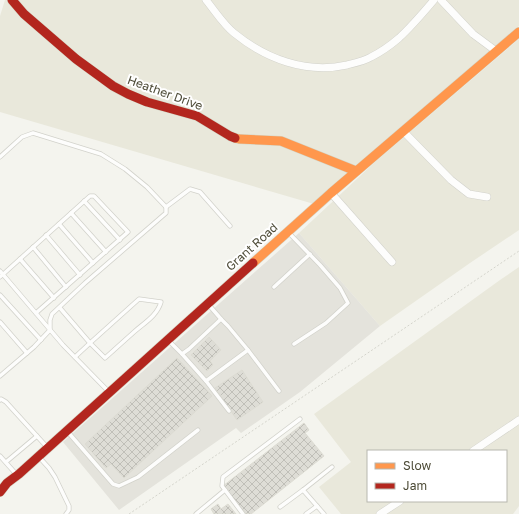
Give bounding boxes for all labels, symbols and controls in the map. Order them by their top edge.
street label: Heather Drive [125,72,205,113]
street label: Grant Road [223,220,281,274]
legend [367,450,507,502]
text: Slow [403,458,431,473]
text: Jam [403,478,427,493]

